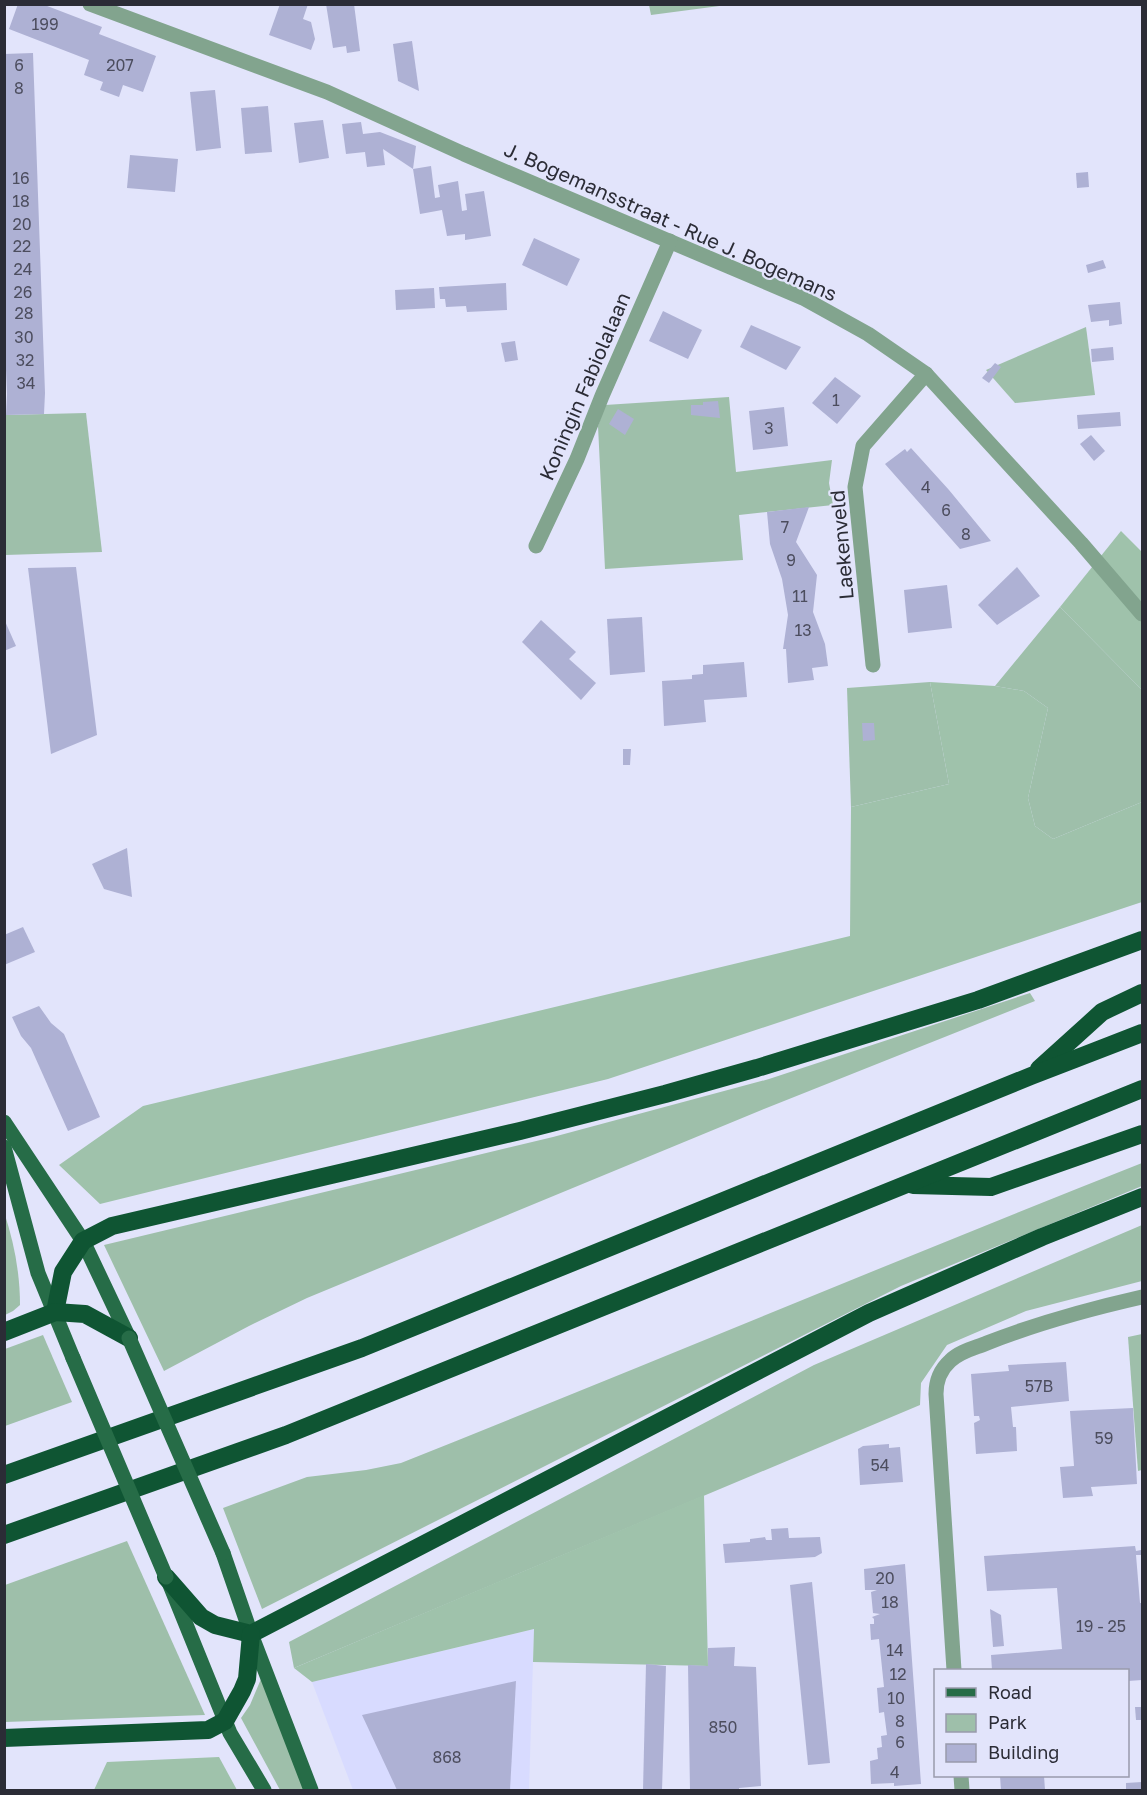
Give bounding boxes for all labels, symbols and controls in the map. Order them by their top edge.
house number: 199 [31,14,59,34]
house number: 6 [14,55,24,75]
house number: 207 [106,55,134,75]
house number: 8 [14,78,24,98]
street label: J. Bogemansstraat - Rue J. Bogemans [501,137,841,305]
house number: 16 [12,168,30,188]
house number: 18 [12,191,30,211]
house number: 20 [12,214,32,234]
house number: 22 [13,236,31,256]
house number: 24 [13,259,33,279]
house number: 26 [14,282,32,302]
street label: Koningin Fabiolalaan [534,288,634,484]
house number: 28 [14,303,34,323]
house number: 30 [14,327,34,347]
house number: 32 [16,350,34,370]
house number: 34 [16,373,36,393]
house number: 1 [832,390,840,410]
house number: 3 [764,418,774,438]
house number: 4 [921,477,931,497]
street label: Laekenveld [824,489,858,601]
house number: 6 [941,500,951,520]
house number: 7 [781,517,789,537]
house number: 8 [961,524,971,544]
house number: 9 [786,550,796,570]
house number: 11 [792,586,808,606]
house number: 13 [794,620,812,640]
house number: 57B [1025,1376,1053,1396]
house number: 59 [1095,1428,1113,1448]
house number: 54 [870,1455,890,1475]
house number: 20 [875,1568,895,1588]
house number: 18 [881,1592,899,1612]
house number: 19 - 25 [1076,1616,1126,1636]
house number: 14 [886,1640,904,1660]
house number: 12 [889,1664,907,1684]
legend [934,1669,1129,1777]
text: Road [988,1681,1032,1703]
house number: 10 [887,1688,905,1708]
house number: 8 [895,1711,905,1731]
text: Park [988,1711,1027,1733]
house number: 850 [709,1717,737,1737]
house number: 6 [895,1732,905,1752]
text: Building [988,1741,1059,1763]
house number: 868 [432,1747,462,1767]
house number: 4 [890,1762,900,1782]

